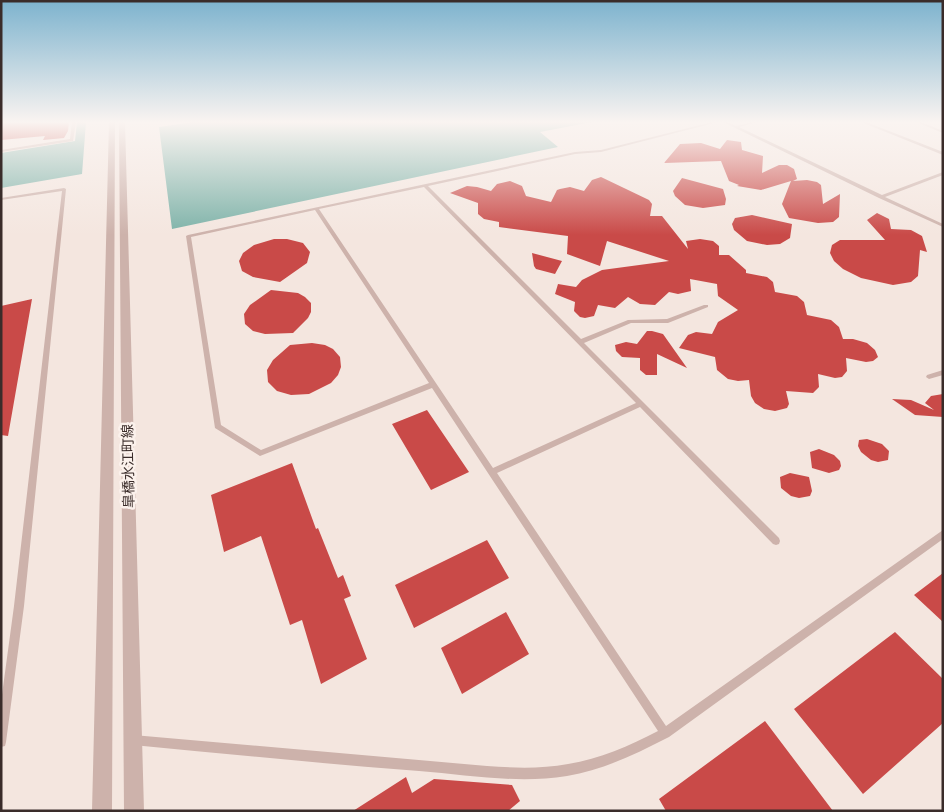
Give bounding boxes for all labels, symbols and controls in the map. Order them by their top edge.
street label: 皐橋水江町線 [119,424,137,508]

